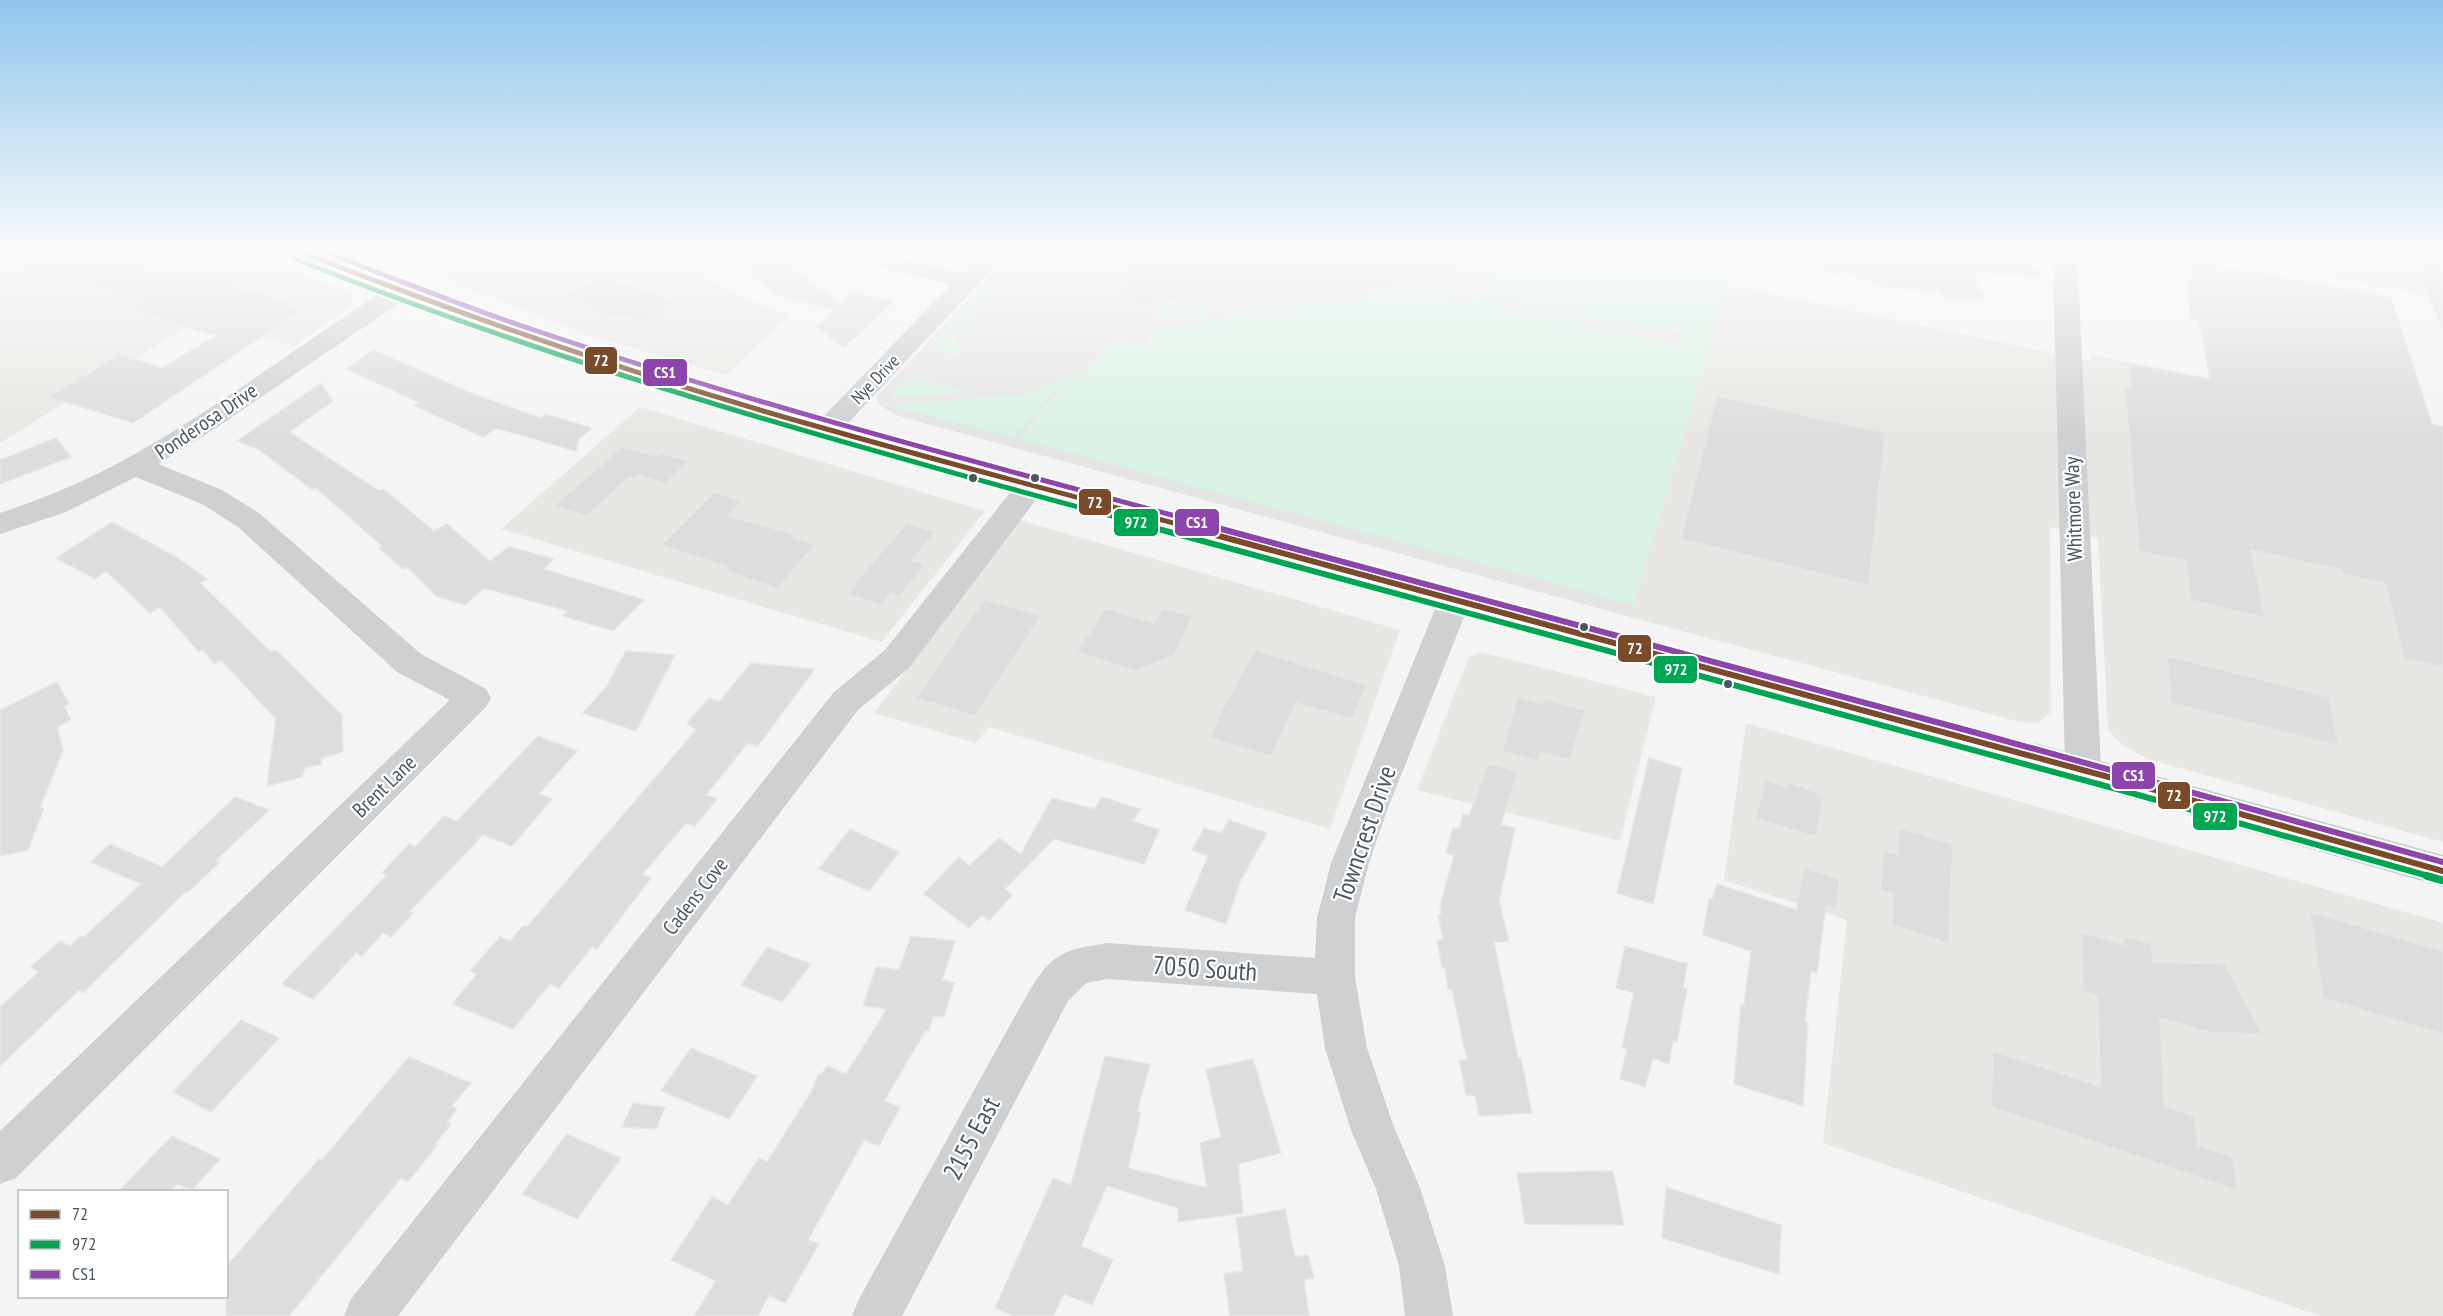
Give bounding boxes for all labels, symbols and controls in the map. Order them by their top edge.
line badge: 72 [584,346,618,375]
street label: Nye Drive [846,349,904,409]
text: 72 [593,350,609,370]
line badge: CS1 [642,358,688,387]
text: CS1 [654,362,676,382]
street label: Ponderosa Drive [150,377,262,465]
street label: Whitmore Way [2058,456,2088,562]
unlabelled marker [967,472,979,484]
unlabelled marker [1029,472,1041,484]
line badge: 72 [1078,488,1112,516]
text: 72 [1087,492,1103,512]
line badge: 972 [1113,508,1159,537]
line badge: CS1 [1174,508,1220,537]
text: 972 [1125,512,1147,532]
text: CS1 [1186,512,1208,532]
unlabelled marker [1578,621,1590,633]
line badge: 72 [1617,634,1652,663]
text: 72 [1627,638,1643,658]
line badge: 972 [1653,655,1698,684]
text: 972 [1665,659,1687,679]
unlabelled marker [1722,678,1734,690]
street label: Brent Lane [346,749,422,823]
street label: Towncrest Drive [1325,761,1403,907]
line badge: CS1 [2111,761,2156,790]
text: CS1 [2123,765,2145,785]
line badge: 72 [2157,781,2191,810]
text: 72 [2166,785,2182,805]
line badge: 972 [2192,802,2238,831]
text: 972 [2204,806,2226,826]
street label: Cadens Cove [656,852,734,940]
street label: 7050 South [1152,948,1258,988]
street label: 2155 East [935,1091,1007,1185]
legend [18,1190,228,1298]
text: 72 [72,1202,88,1225]
text: 972 [72,1232,96,1255]
text: CS1 [72,1262,96,1285]

